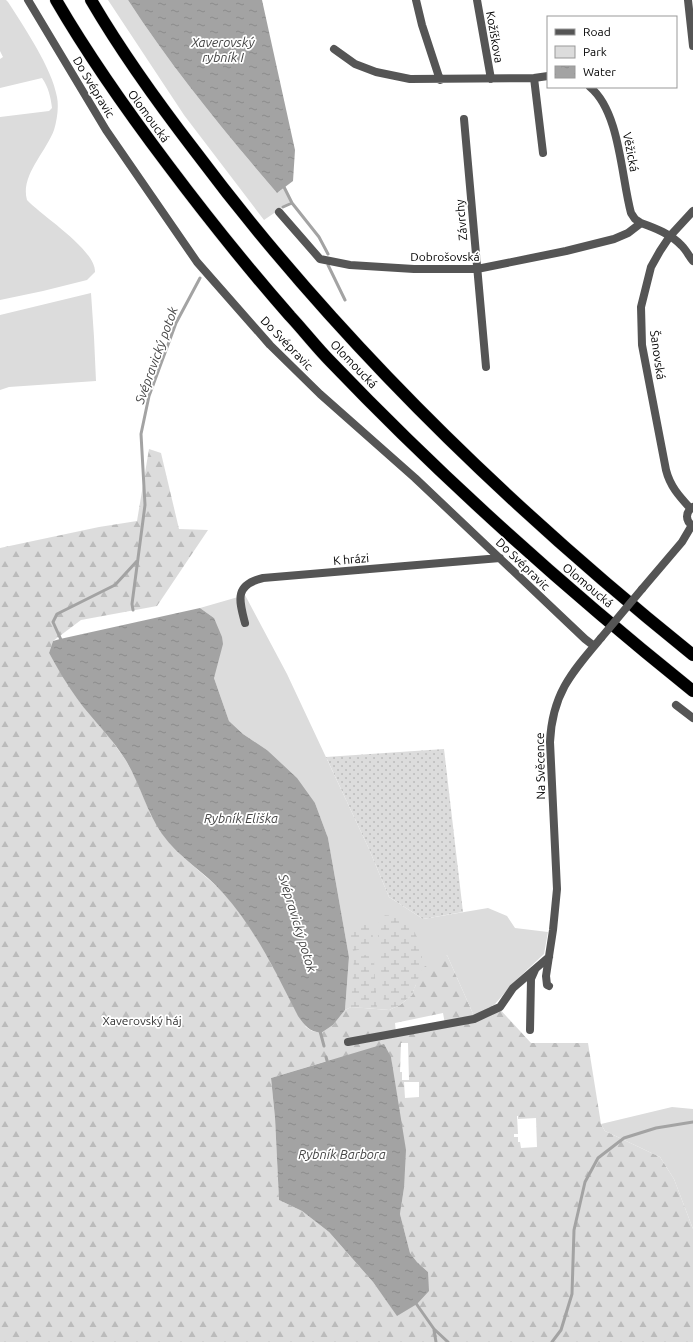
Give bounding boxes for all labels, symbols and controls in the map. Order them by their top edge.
street label: Kožíškova [484,10,506,64]
legend [547,16,677,88]
text: Road [583,25,611,38]
water label: Xaverovský rybník I [190,35,255,64]
text: Park [583,45,607,58]
street label: Do Svépravic [71,54,118,120]
text: Water [583,65,616,78]
street label: Olomoucká [126,87,172,145]
street label: Věžická [621,131,641,173]
street label: Závrchy [453,199,469,241]
street label: Dobrošovská [410,250,480,263]
water label: Svépravický potok [132,304,180,406]
street label: Do Svépravic [258,314,316,373]
street label: Šanovská [648,330,668,380]
street label: Olomoucká [328,337,380,391]
street label: Do Svépravic [494,535,553,593]
street label: K hrázi [332,551,370,567]
street label: Olomoucká [560,560,616,610]
street label: Na Svěcence [533,732,547,800]
water label: Rybník Eliška [204,811,278,825]
water label: Svépravický potok [276,871,320,974]
park label: Xaverovský háj [102,1014,182,1027]
water label: Rybník Barbora [298,1147,386,1161]

